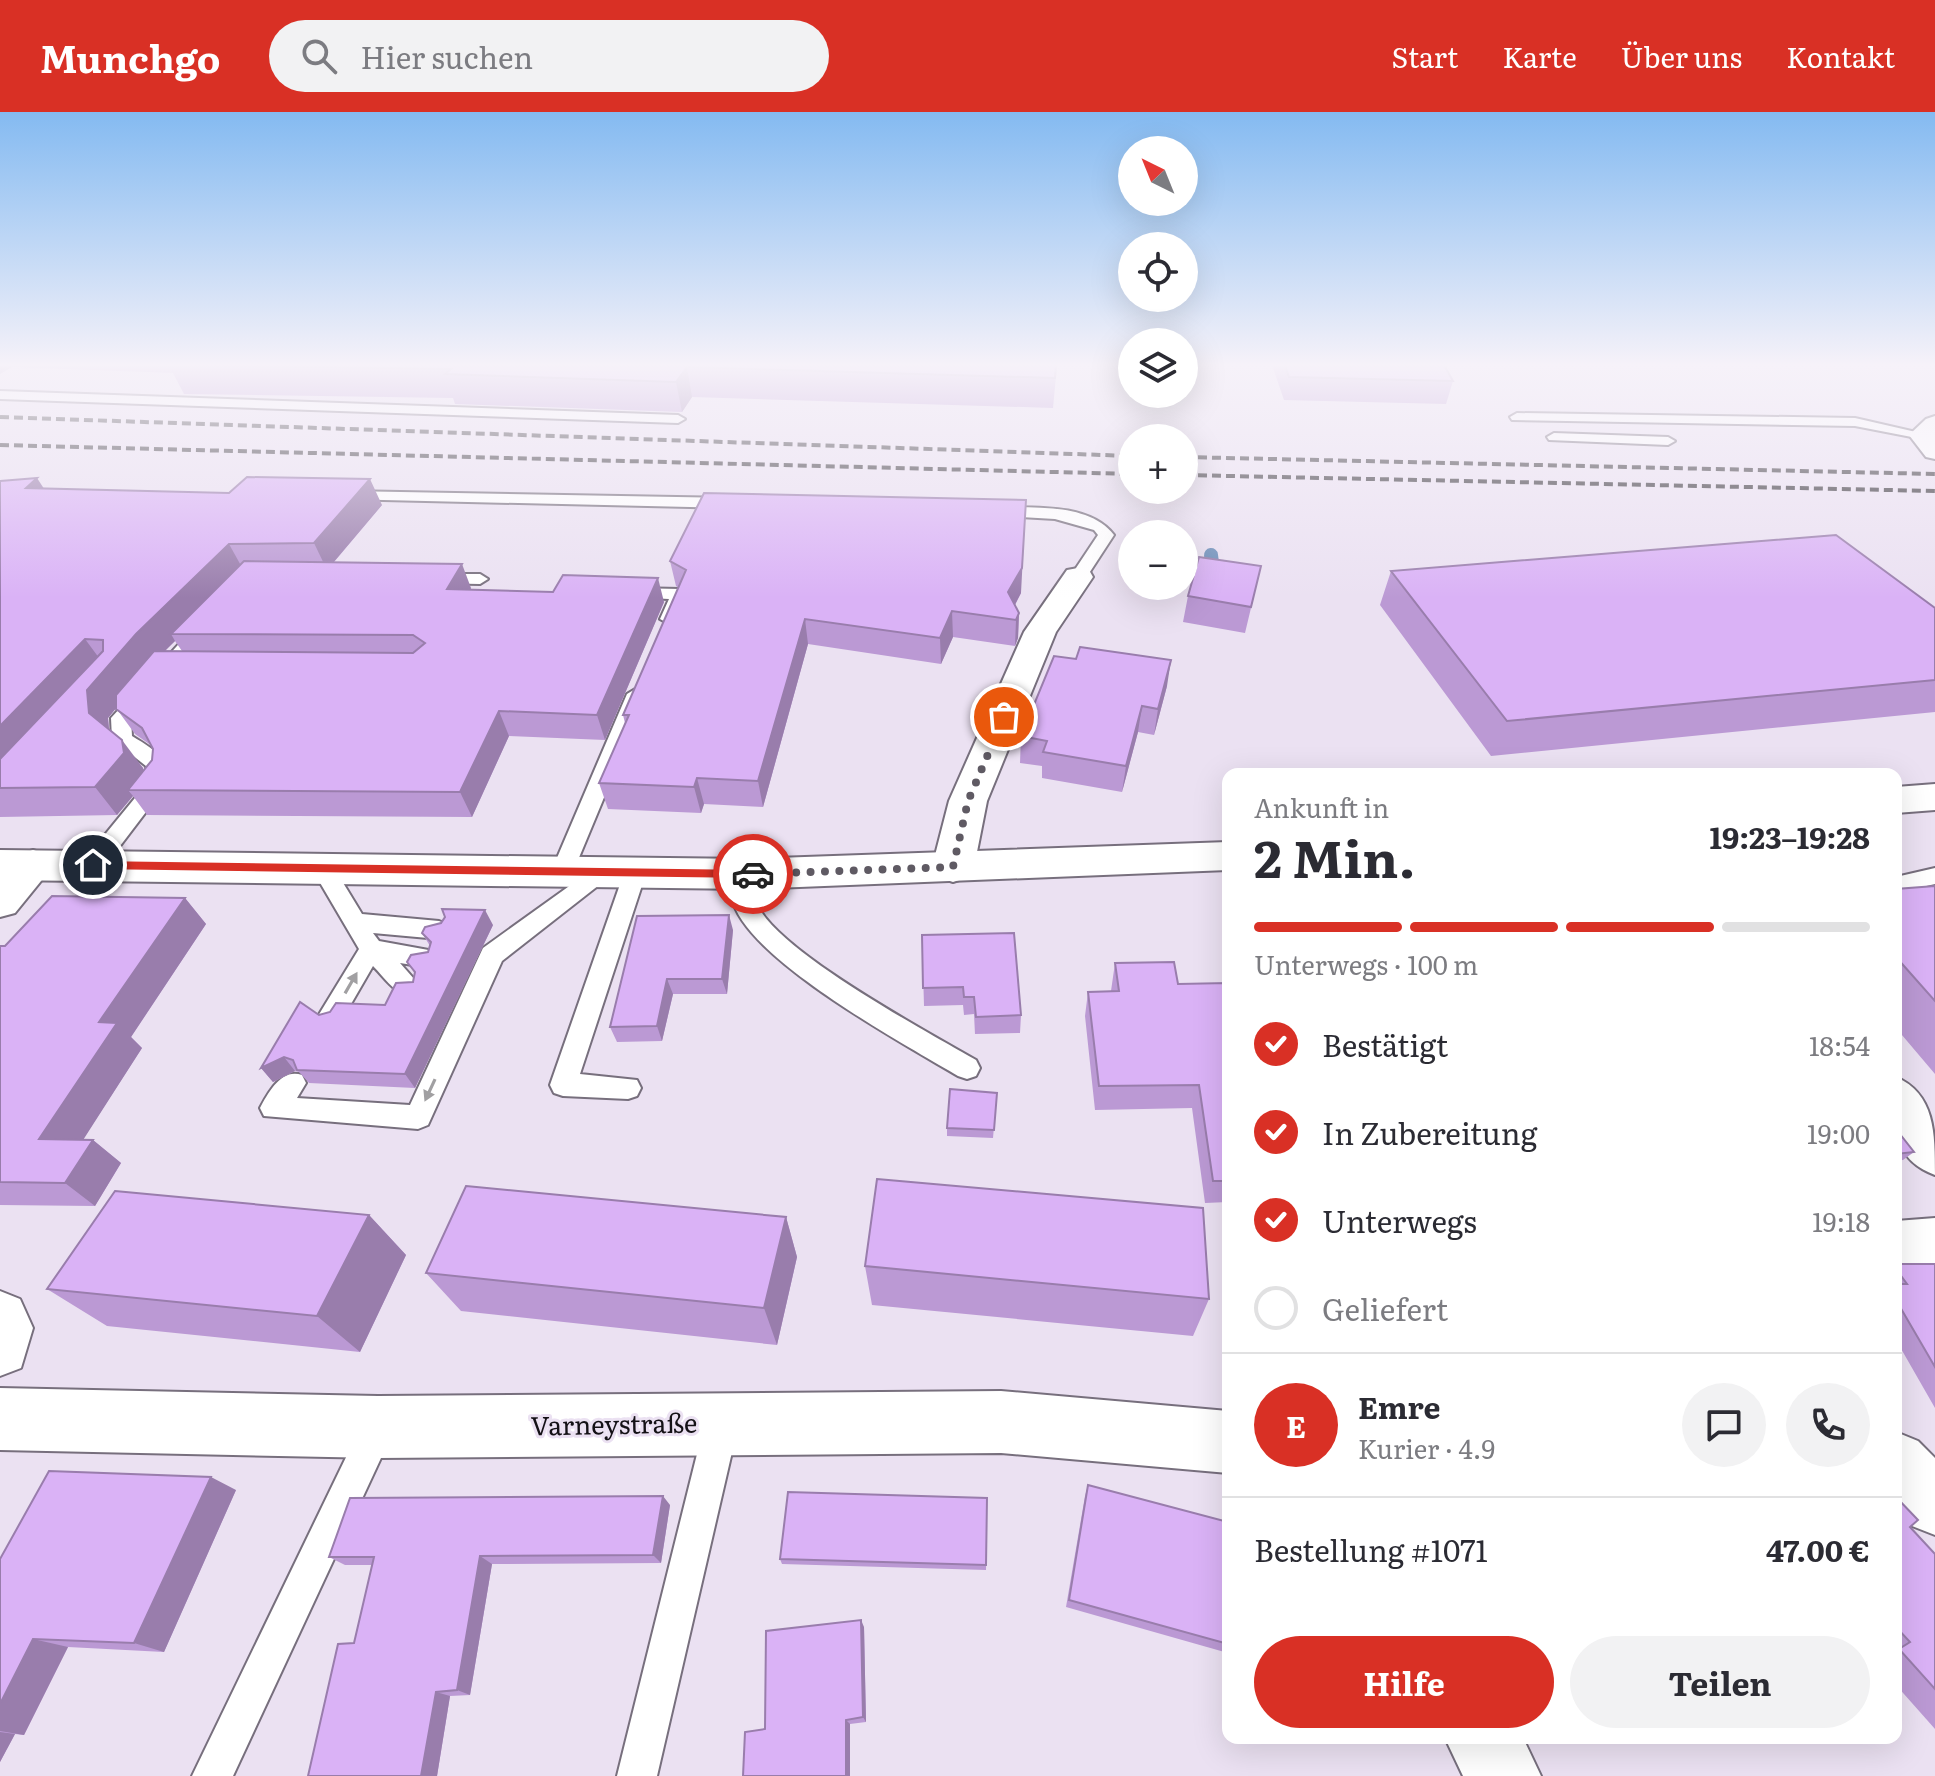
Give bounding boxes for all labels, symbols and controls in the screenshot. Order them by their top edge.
search box [269,20,829,92]
text: Munchgo [40,28,221,85]
icon: search [297,34,341,78]
text: Hier suchen [361,34,533,78]
text: Start [1392,35,1458,77]
text: Karte [1502,35,1577,77]
text: Über uns [1621,35,1742,77]
text: Kontakt [1786,35,1895,77]
north arrow [1118,136,1198,216]
map controls [1118,136,1198,600]
button: locate [1118,232,1198,312]
button: layers [1118,328,1198,408]
button: + [1118,424,1198,504]
button: − [1118,520,1198,600]
pin [970,683,1038,751]
icon: bag [982,695,1026,739]
text: Ankunft in [1254,787,1389,826]
text: 19:23–19:28 [1710,814,1870,858]
text: 2 Min. [1254,817,1416,894]
pin [59,831,127,899]
courier [713,834,793,914]
icon: home [71,843,115,887]
icon: car [731,852,775,896]
text: Unterwegs · 100 m [1254,944,1478,983]
one-way arrow [344,972,358,994]
icon: check [1254,1022,1298,1066]
text: Bestätigt [1322,1022,1448,1066]
text: 18:54 [1809,1025,1870,1064]
one-way arrow [424,1078,437,1102]
icon: check [1254,1110,1298,1154]
text: In Zubereitung [1322,1110,1537,1154]
text: 19:00 [1807,1113,1870,1152]
icon: check [1254,1198,1298,1242]
text: Unterwegs [1322,1198,1477,1242]
text: 19:18 [1812,1201,1870,1240]
text: Geliefert [1322,1286,1448,1330]
button: chat [1682,1383,1766,1467]
button: phone [1786,1383,1870,1467]
text: Emre [1358,1384,1440,1428]
street label: Varneystraße [530,1402,698,1443]
text: E [1286,1403,1306,1447]
text: Kurier · 4.9 [1358,1428,1495,1467]
text: Bestellung #1071 [1254,1527,1488,1571]
text: 47.00 € [1766,1527,1870,1571]
button: Hilfe [1254,1636,1554,1728]
button: Teilen [1570,1636,1870,1728]

